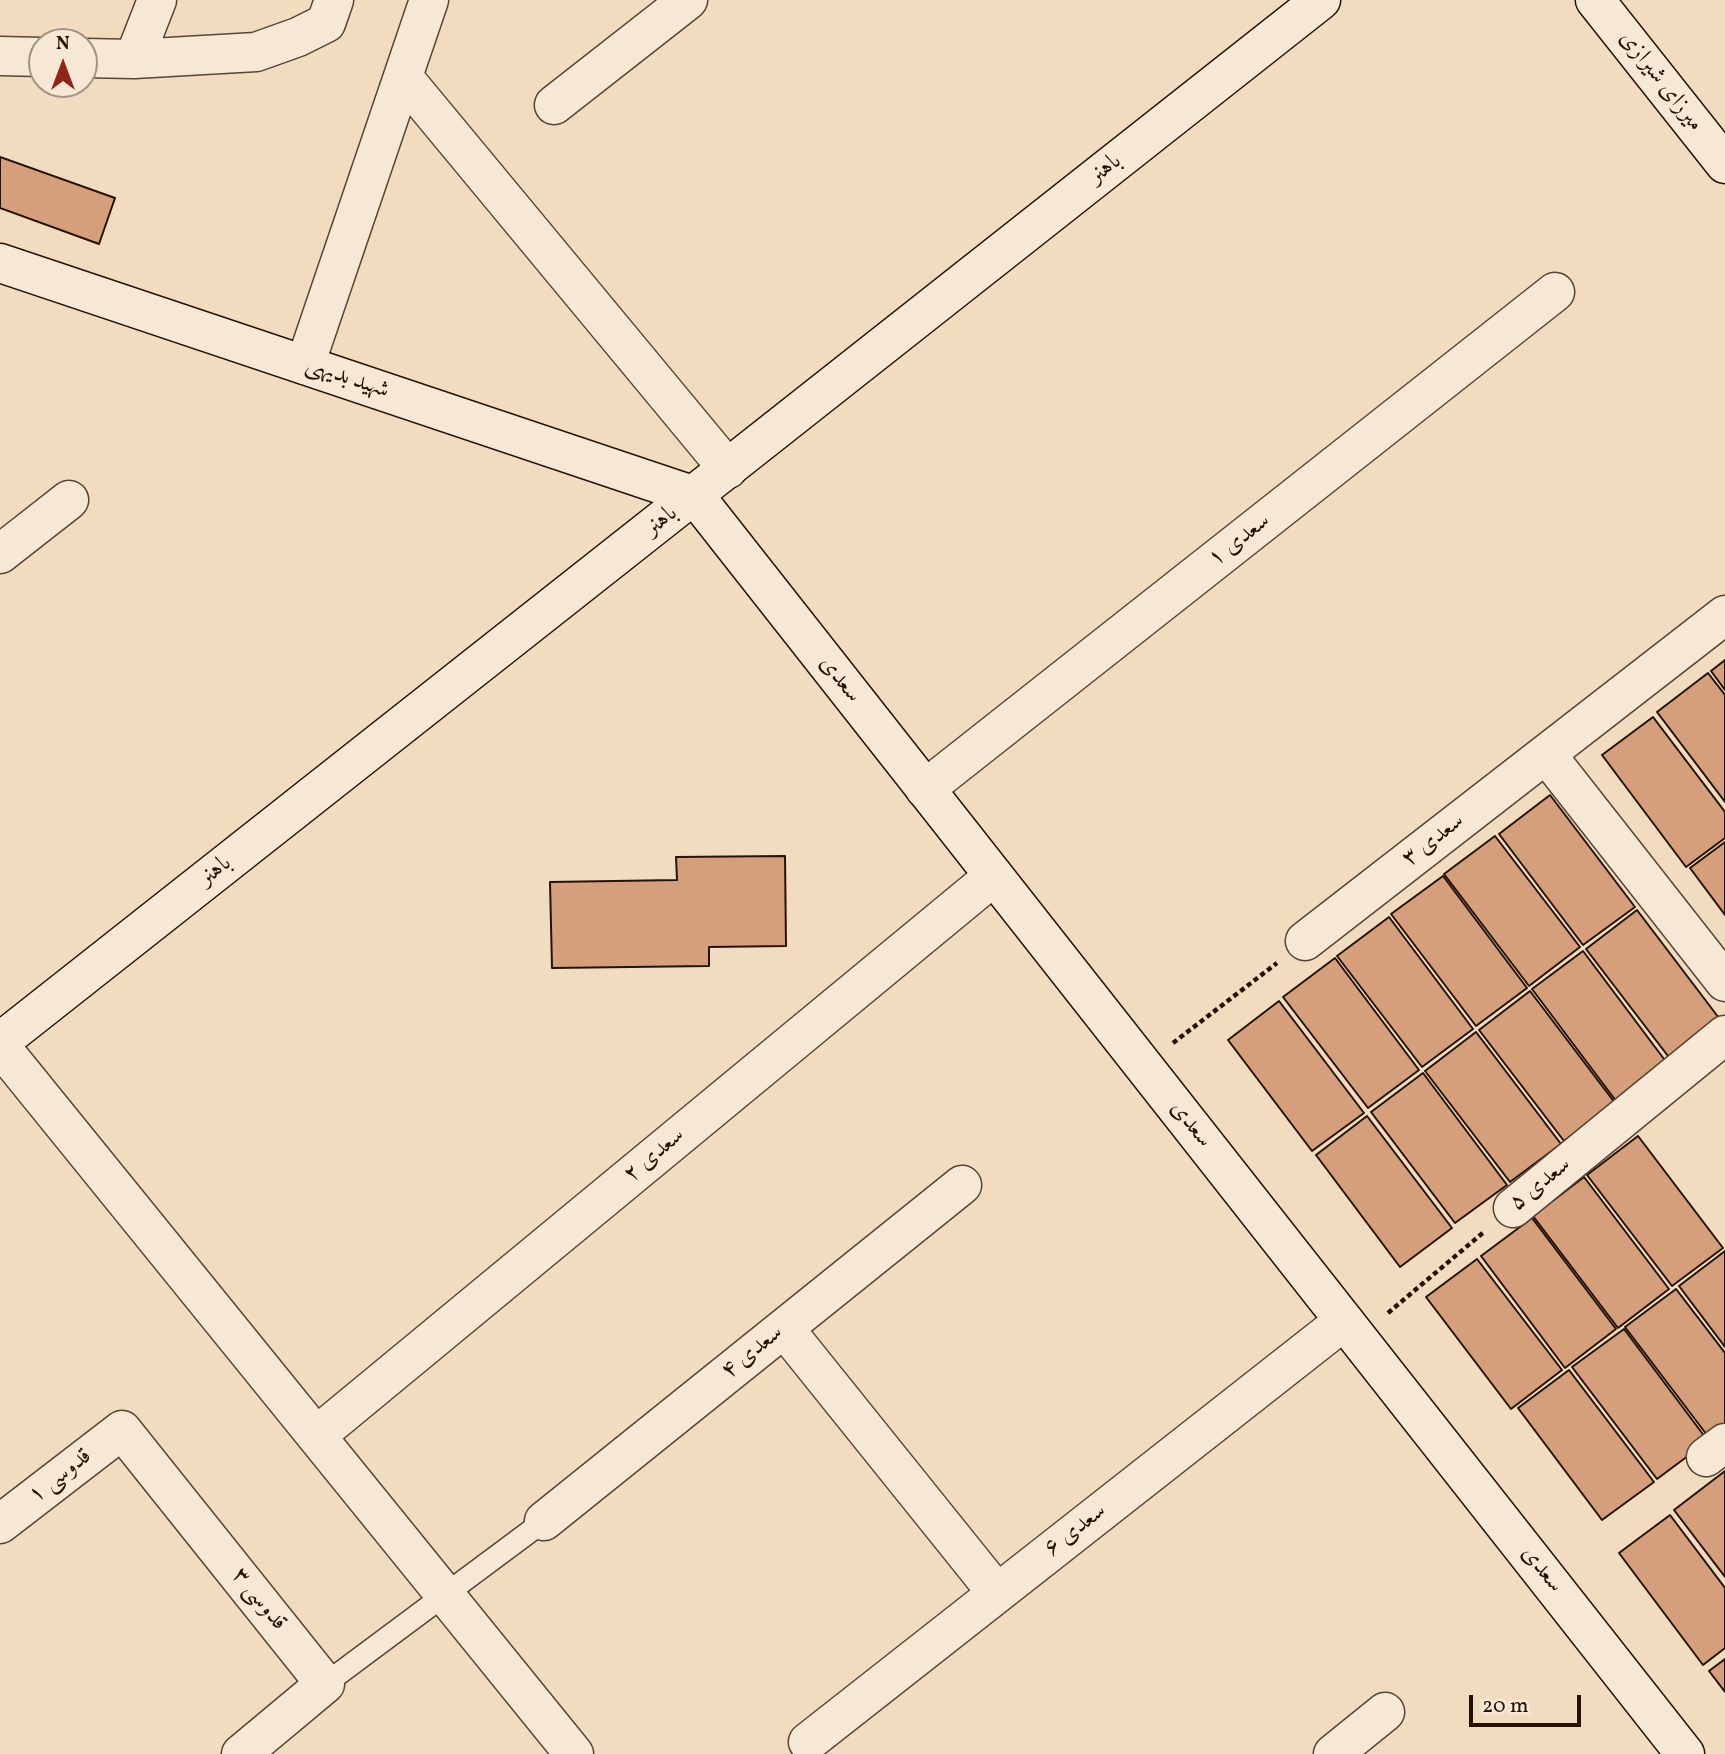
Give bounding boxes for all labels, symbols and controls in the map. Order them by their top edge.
street label: میرزای شیرازی [1612,26,1708,138]
north arrow [28,28,98,98]
text: N [56,31,70,57]
street label: باهنر [1084,148,1128,192]
street label: شهید بدیهی [301,351,393,407]
street label: باهنر [640,500,684,544]
street label: سعدی ۱ [1203,508,1277,574]
street label: سعدی [812,651,866,709]
street label: سعدی ۳ [1397,808,1471,874]
street label: باهنر [194,850,238,894]
street label: سعدی [1163,1096,1217,1154]
street label: سعدی ۲ [619,1122,691,1190]
street label: سعدی ۵ [1504,1152,1578,1218]
street label: سعدی ۴ [716,1320,790,1386]
street label: قدوسی ۱ [24,1443,98,1511]
street label: سعدی ۶ [1039,1498,1113,1564]
street label: سعدی [1514,1541,1568,1599]
street label: قدوسی ۳ [224,1563,292,1637]
scale bar [1473,1680,1585,1724]
text: 20 m [1482,1692,1528,1721]

